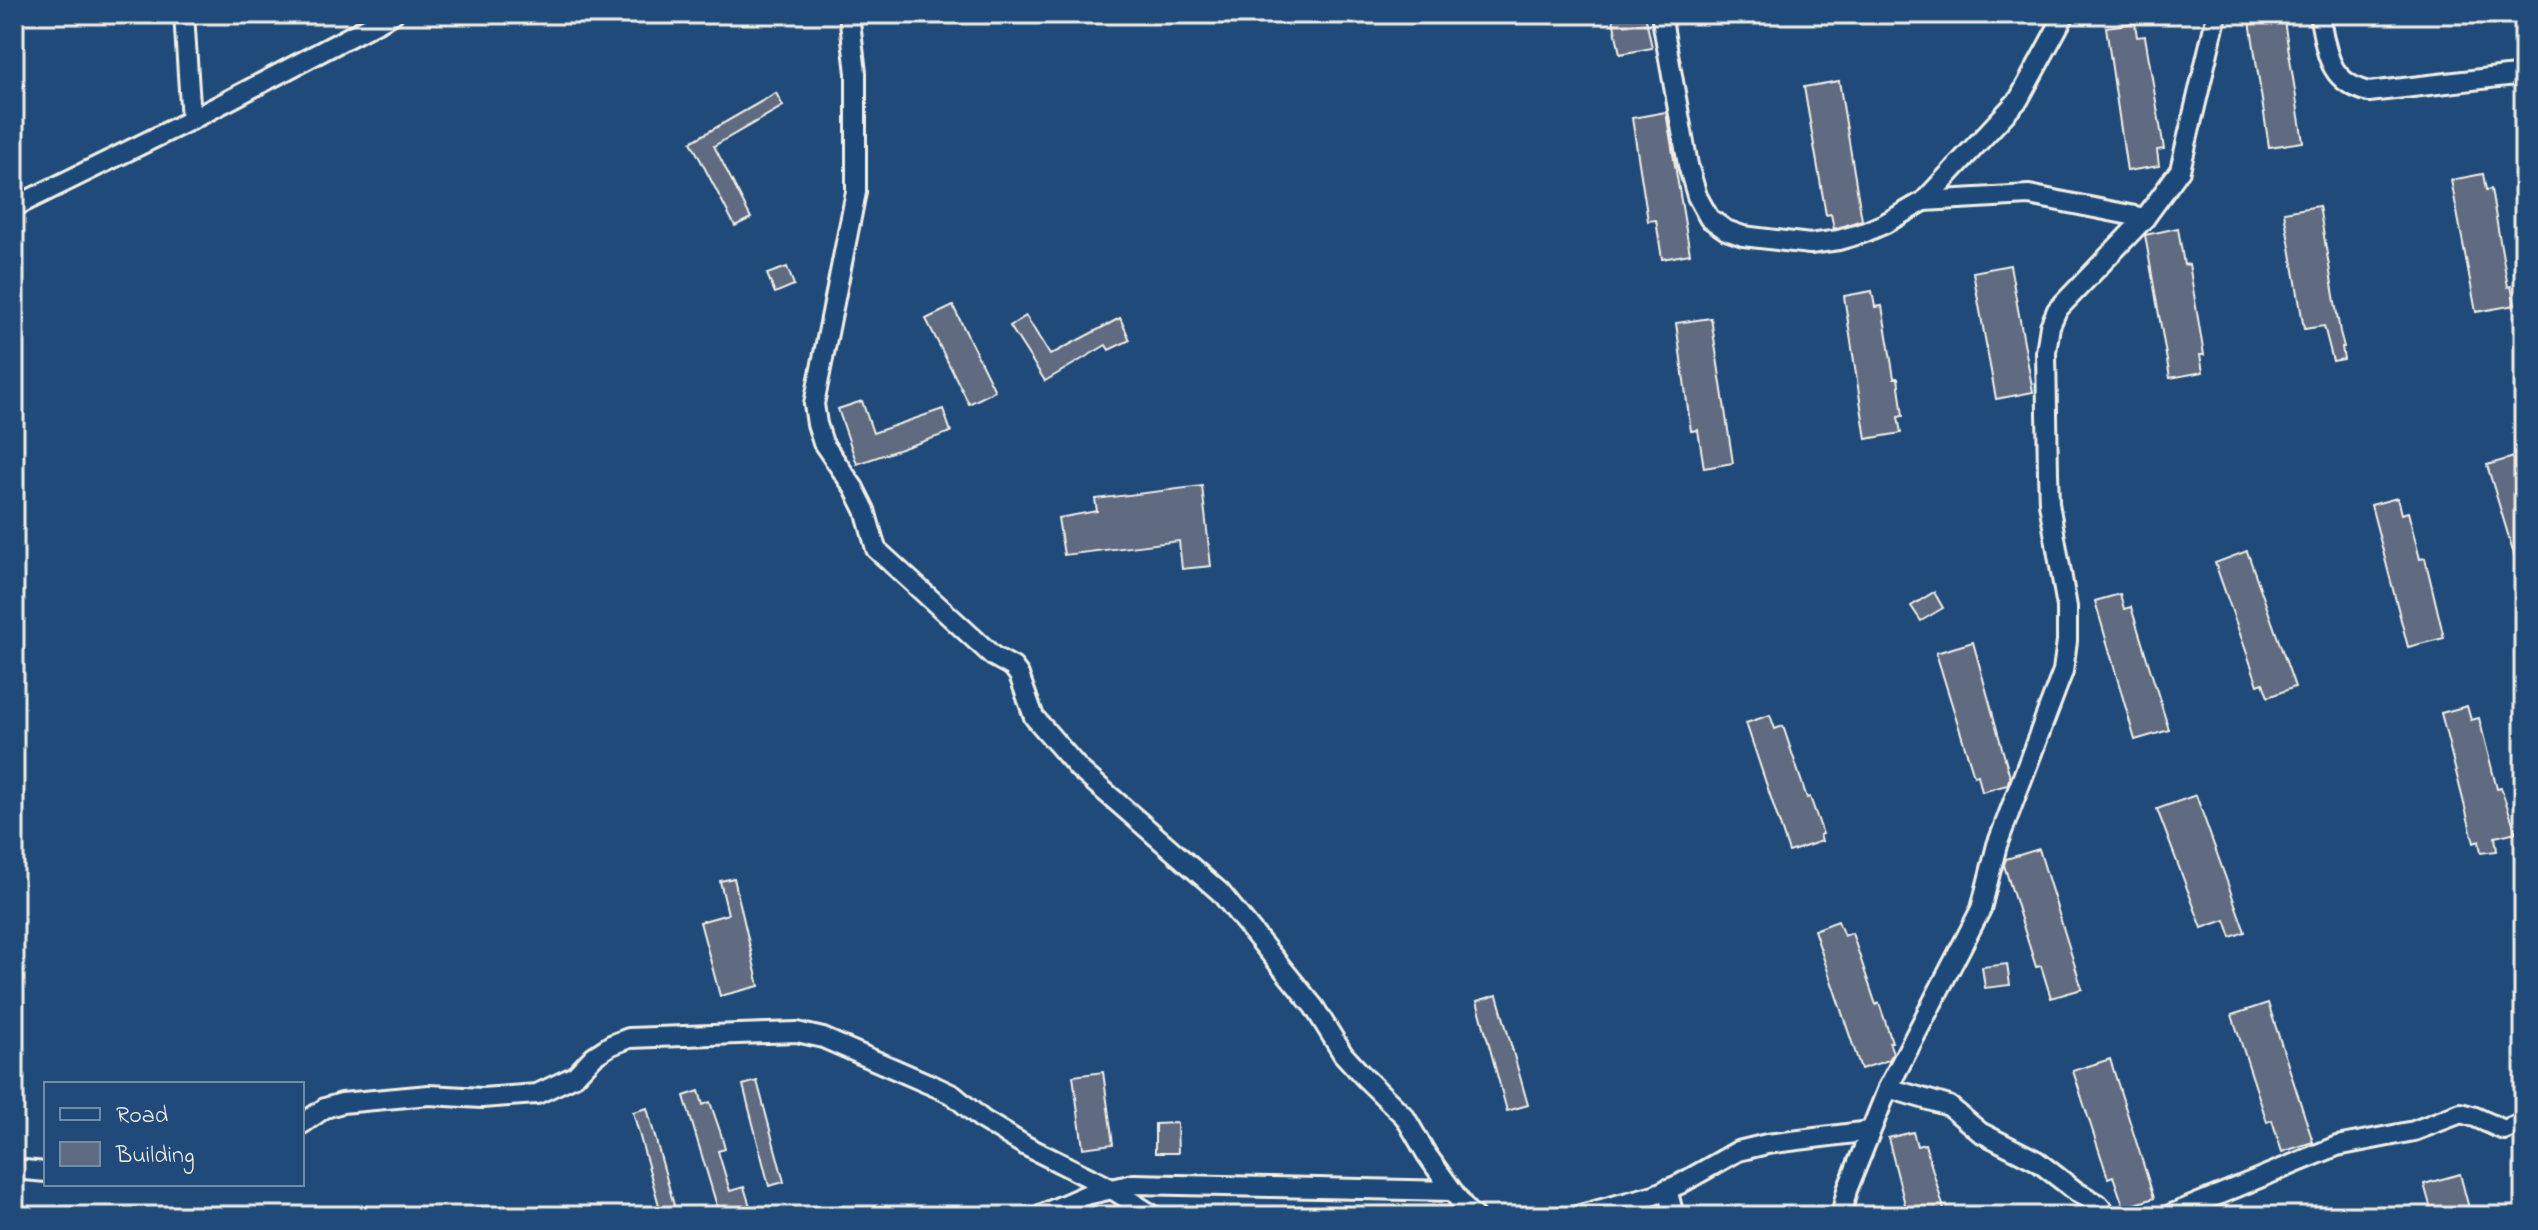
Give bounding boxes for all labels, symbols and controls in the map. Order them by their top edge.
legend [44,1082,304,1186]
text: Road [116,1099,169,1134]
text: Building [115,1139,195,1174]

